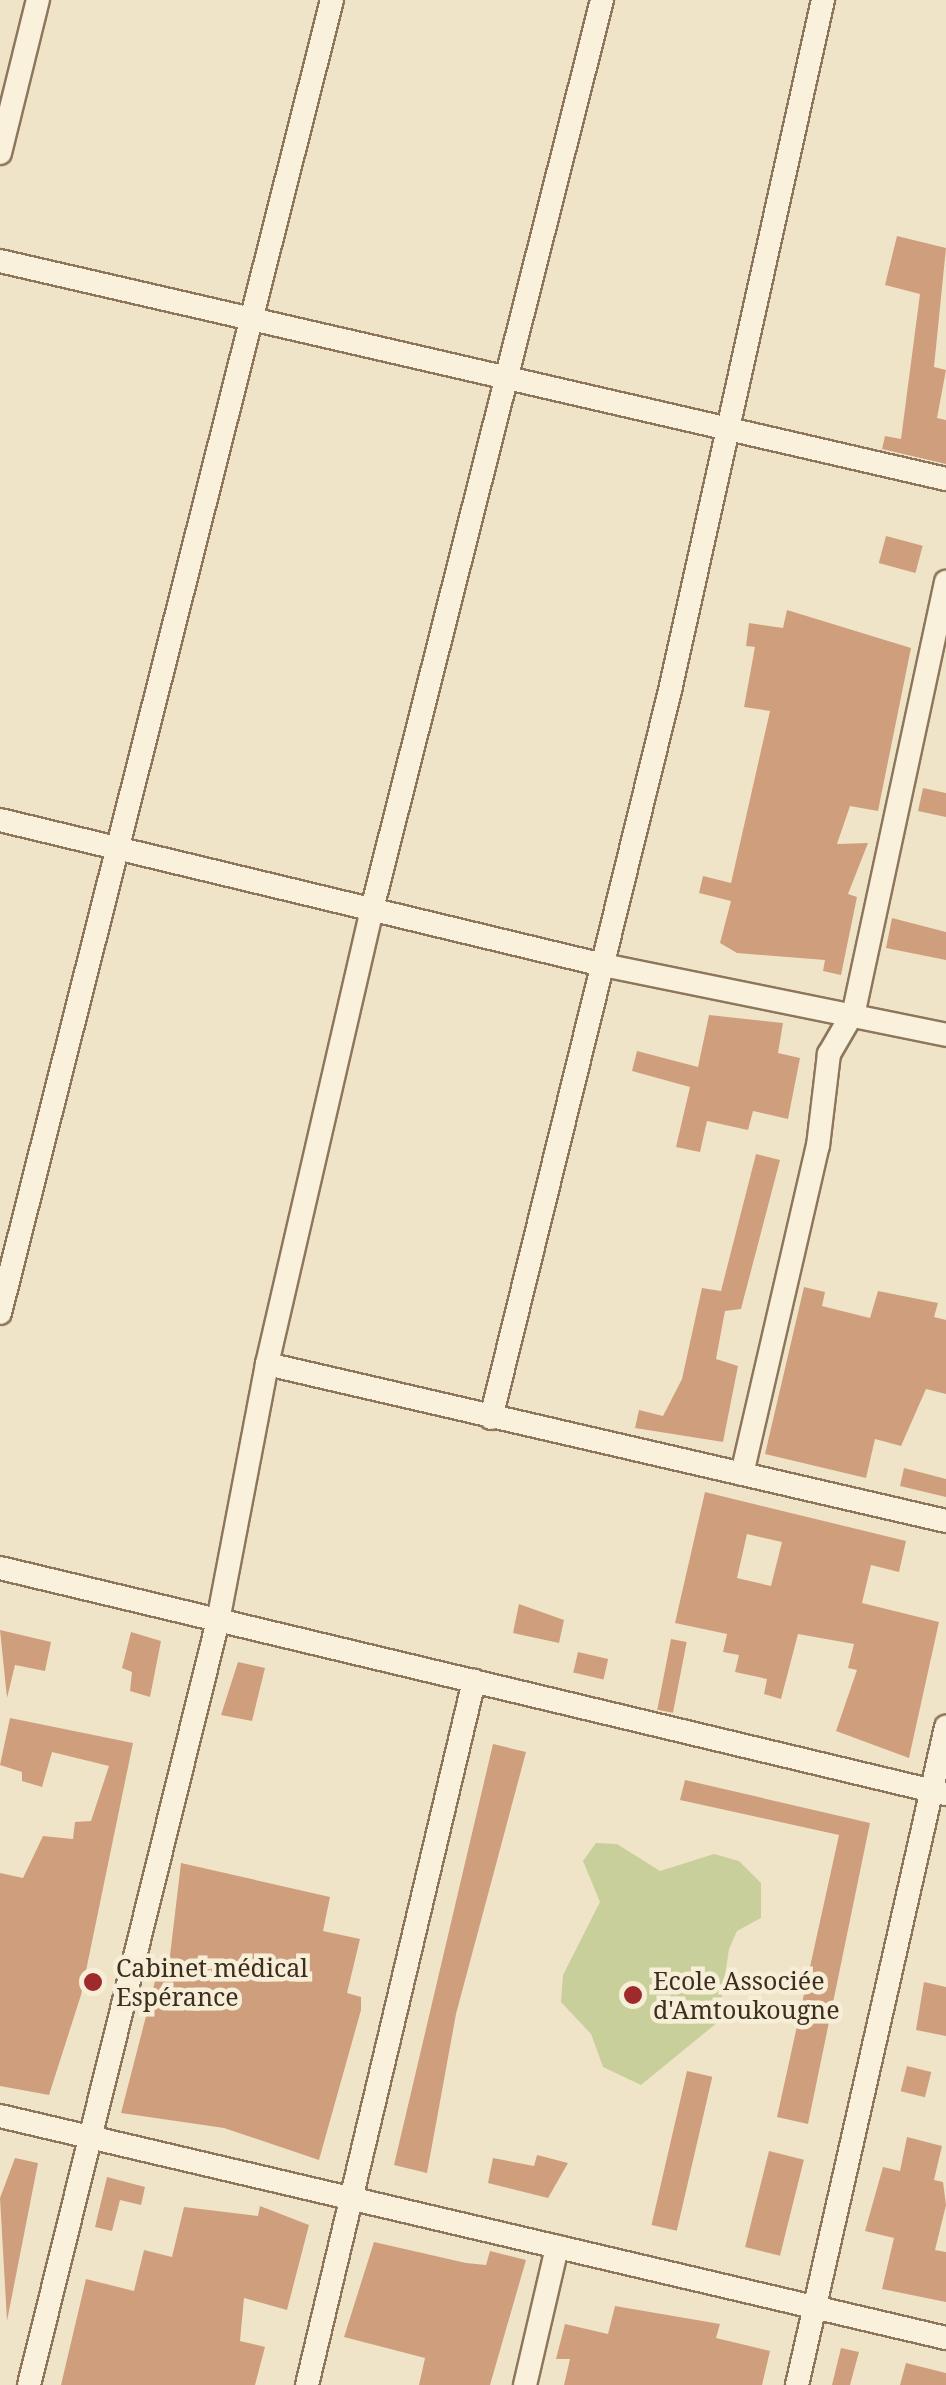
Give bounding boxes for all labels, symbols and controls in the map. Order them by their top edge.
place label: Cabinet médical Espérance [116,1953,308,2012]
place label: Ecole Associée d'Amtoukougne [653,1966,840,2025]
marker: Cabinet médical Espérance [80,1969,106,1995]
marker: Ecole Associée d'Amtoukougne [622,1984,644,2006]

